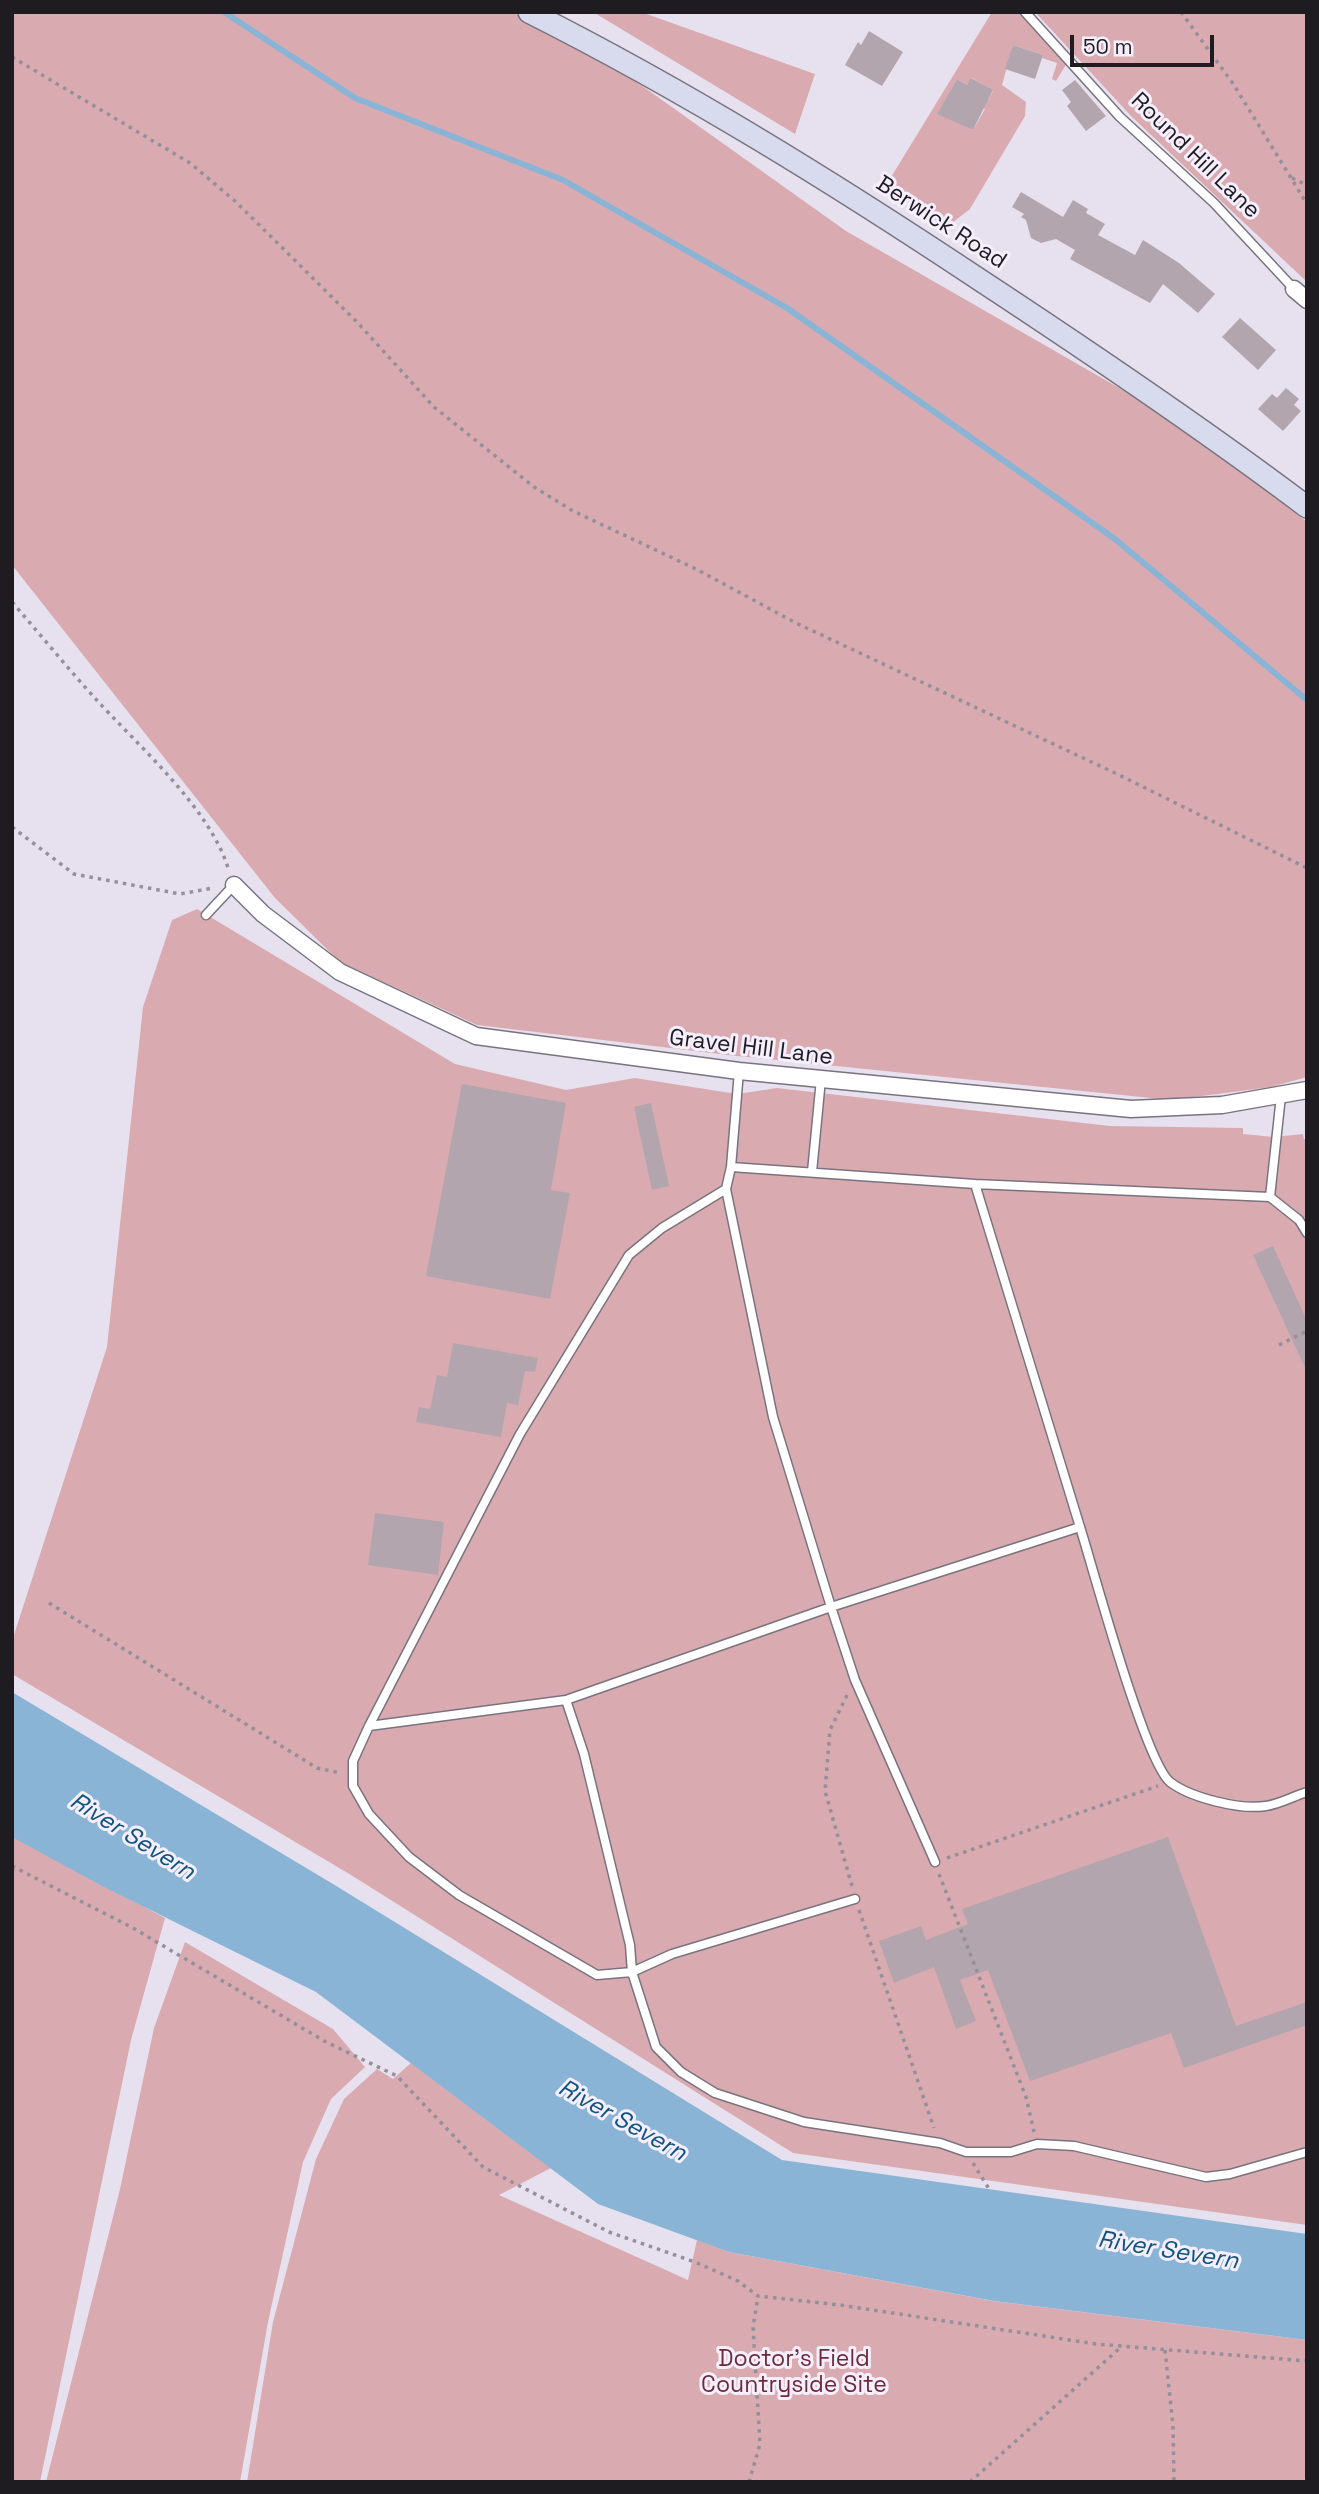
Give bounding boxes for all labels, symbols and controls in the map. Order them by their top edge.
scale bar [1074,21,1218,65]
text: 50 m [1083,33,1133,60]
street label: Round Hill Lane [1125,87,1265,225]
street label: Berwick Road [871,171,1011,275]
street label: Gravel Hill Lane [668,1024,834,1072]
water label: River Severn [64,1787,200,1887]
water label: River Severn [553,2074,691,2168]
water label: River Severn [1096,2226,1240,2276]
park label: Doctor's Field Countryside Site [701,2346,887,2400]

